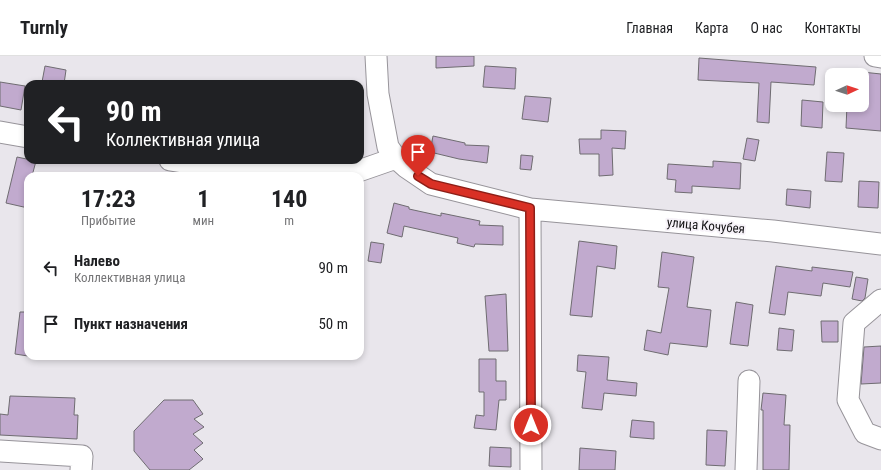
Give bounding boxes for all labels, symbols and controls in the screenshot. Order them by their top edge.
text: Turnly [20,16,68,39]
text: Главная [626,20,673,36]
text: Карта [695,20,728,36]
text: О нас [750,20,782,36]
text: Контакты [804,20,861,36]
north arrow [825,68,869,112]
map controls [825,68,869,112]
text: 90 m [106,95,162,128]
icon: left [40,96,92,148]
text: Коллективная улица [106,129,260,150]
pin [401,135,435,176]
icon: arrive [407,141,429,163]
text: 17:23 [81,185,136,213]
text: 1 [197,185,209,213]
text: 140 [271,185,307,213]
text: Прибытие [81,213,136,228]
text: мин [193,213,214,228]
text: m [284,213,294,228]
street label: улица Кочубея [666,215,746,236]
text: Налево [74,252,120,270]
icon: left [40,257,62,279]
text: 90 m [318,259,348,277]
text: Коллективная улица [74,270,185,285]
icon: arrive [40,313,62,335]
text: Пункт назначения [74,315,188,333]
text: 50 m [318,315,348,333]
position arrow [510,404,552,446]

